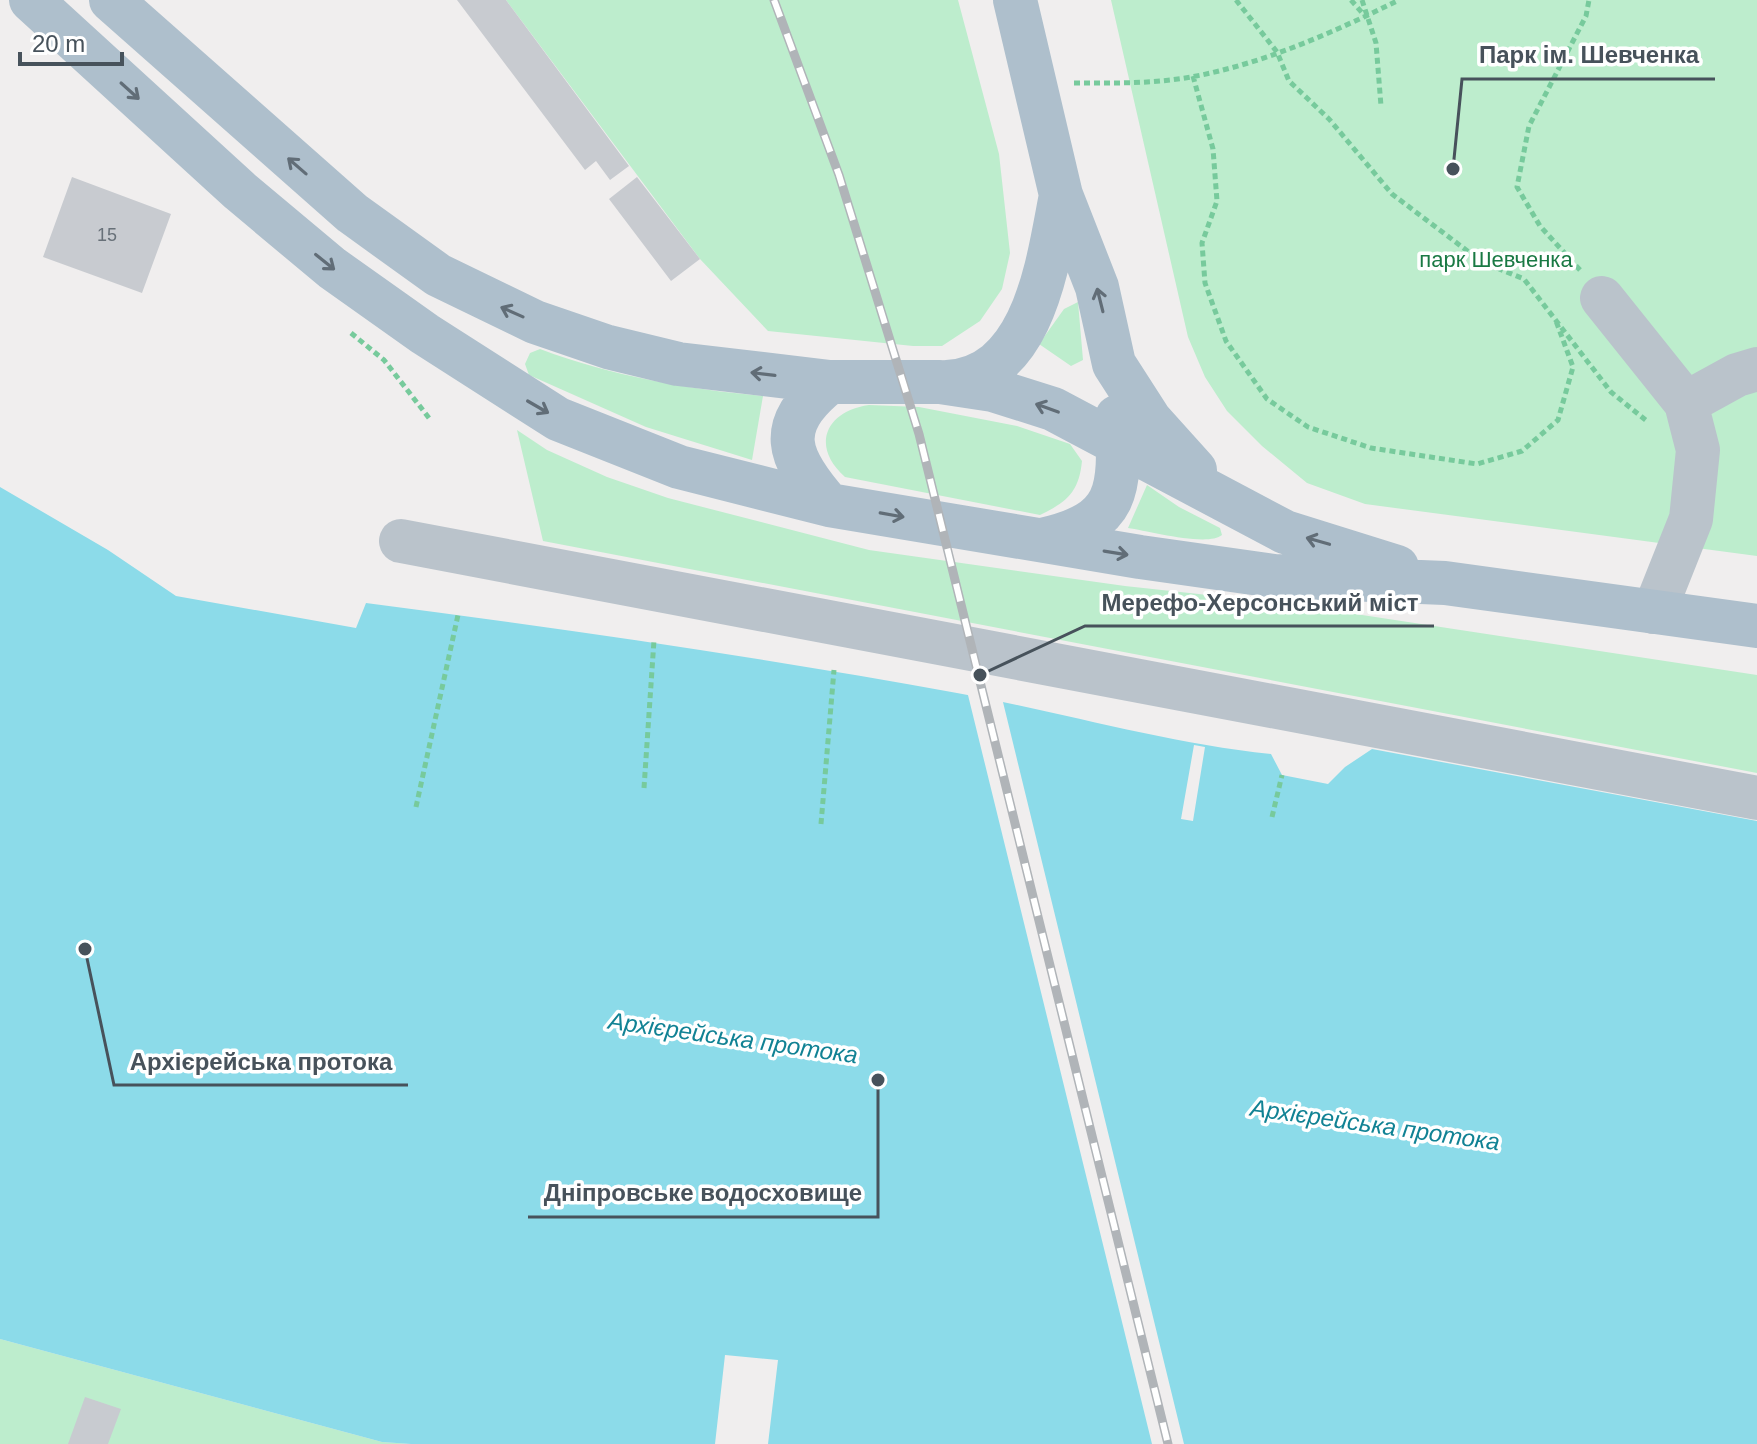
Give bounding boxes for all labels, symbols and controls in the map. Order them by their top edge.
scale bar [20,16,122,66]
text: 20 m [32,30,85,57]
callout: Парк iм. Шевченка [1462,31,1715,79]
text: Парк iм. Шевченка [1479,41,1700,68]
one-way arrow [120,81,140,100]
one-way arrow [288,158,308,176]
house number: 15 [97,225,117,245]
park label: парк Шевченка [1419,247,1573,272]
one-way arrow [314,253,335,271]
one-way arrow [1092,288,1107,313]
one-way arrow [501,303,525,318]
one-way arrow [751,366,777,381]
one-way arrow [526,399,549,415]
one-way arrow [1036,400,1060,414]
one-way arrow [878,509,904,524]
one-way arrow [1305,533,1331,548]
one-way arrow [1103,546,1128,561]
callout: Мерефо-Херсонський міст [1085,578,1434,626]
text: Мерефо-Херсонський міст [1101,589,1419,616]
water label: Архієрейська протока [605,1006,859,1068]
callout: Архієрейська протока [114,1037,408,1085]
text: Архієрейська протока [130,1048,393,1075]
water label: Архієрейська протока [1247,1093,1501,1155]
callout: Дніпровське водосховище [528,1169,878,1217]
text: Дніпровське водосховище [544,1179,862,1206]

